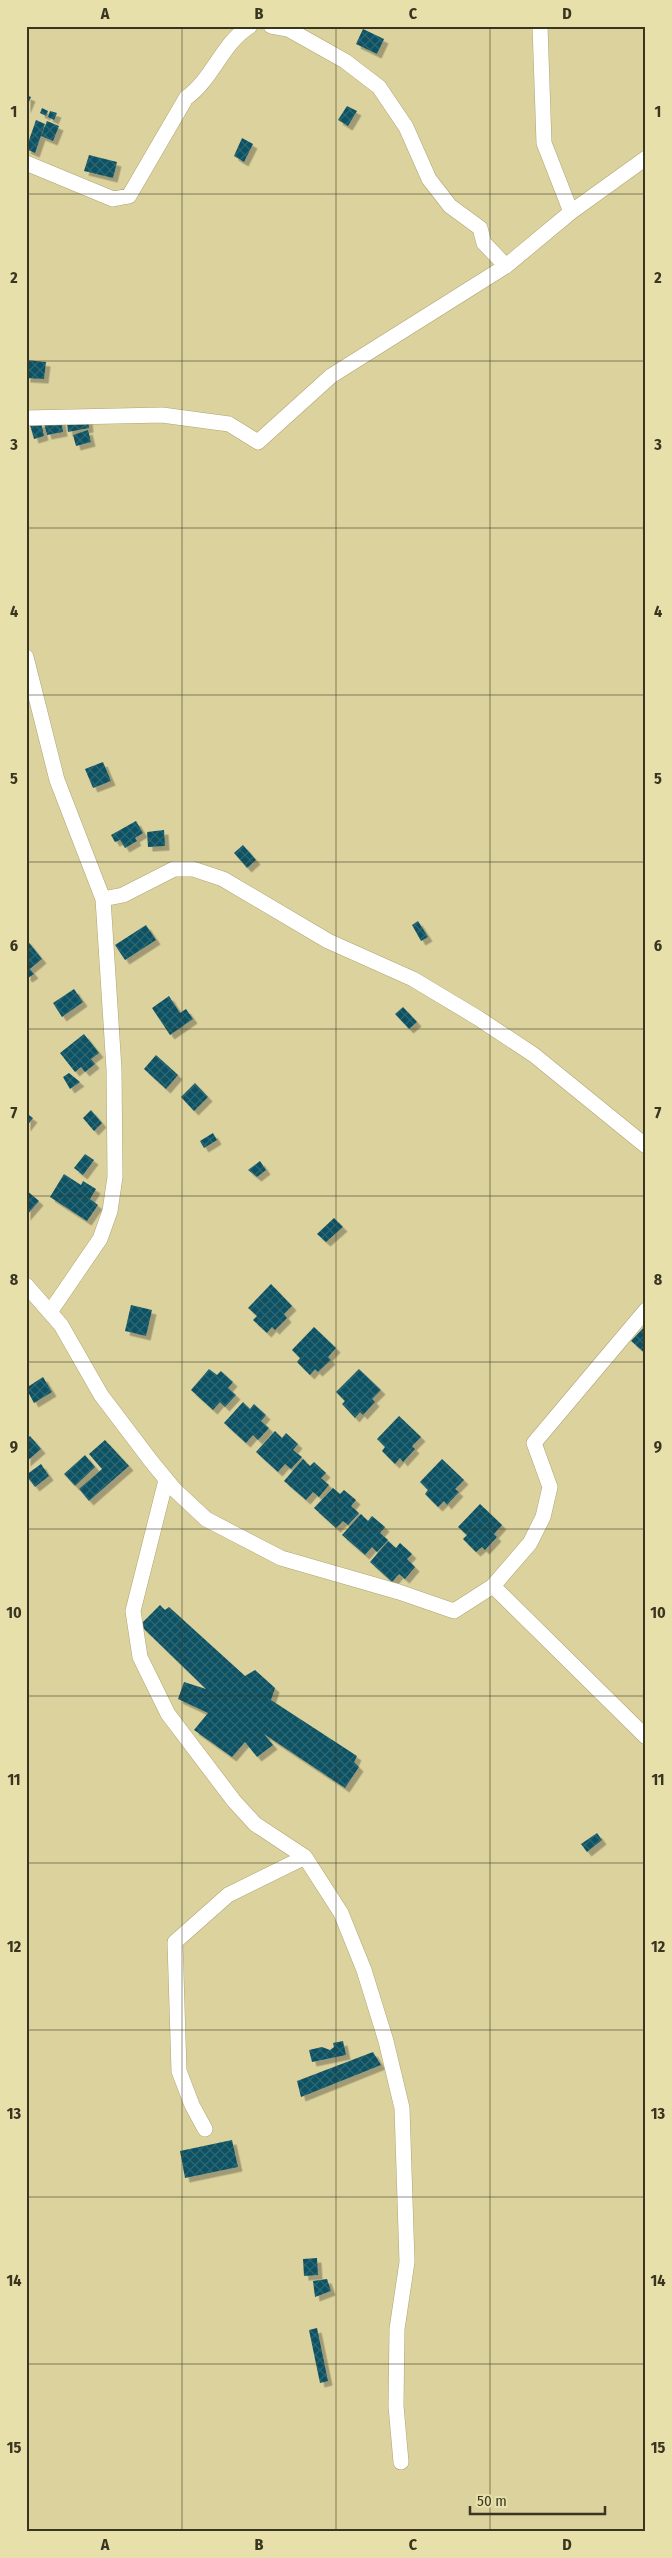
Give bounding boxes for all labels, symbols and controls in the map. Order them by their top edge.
text: A [100,4,110,23]
text: B [255,4,264,23]
text: C [409,4,418,23]
text: D [562,4,572,23]
text: 1 [11,102,17,121]
text: 1 [655,102,661,121]
text: 2 [9,268,18,287]
text: 2 [653,268,662,287]
text: 3 [9,435,18,454]
text: 3 [653,435,662,454]
text: 4 [10,602,18,621]
text: 4 [654,602,662,621]
text: 5 [10,769,18,788]
text: 5 [654,769,662,788]
text: 6 [10,936,18,955]
text: 6 [654,936,662,955]
text: 7 [11,1103,18,1122]
text: 7 [655,1103,662,1122]
text: 8 [10,1270,19,1289]
text: 8 [654,1270,663,1289]
text: 9 [10,1437,18,1456]
text: 9 [654,1437,662,1456]
text: 10 [6,1603,22,1622]
text: 10 [650,1603,666,1622]
text: 11 [7,1770,21,1789]
text: 11 [651,1770,665,1789]
text: 12 [7,1937,22,1956]
text: 12 [651,1937,666,1956]
text: 13 [7,2104,22,2123]
text: 13 [651,2104,666,2123]
text: 14 [7,2271,22,2290]
text: 14 [651,2271,666,2290]
text: 15 [7,2438,21,2457]
text: 15 [651,2438,665,2457]
scale bar [470,2483,604,2515]
text: 50 m [477,2492,507,2510]
text: A [100,2535,110,2554]
text: B [255,2535,264,2554]
text: C [409,2535,418,2554]
text: D [562,2535,572,2554]

